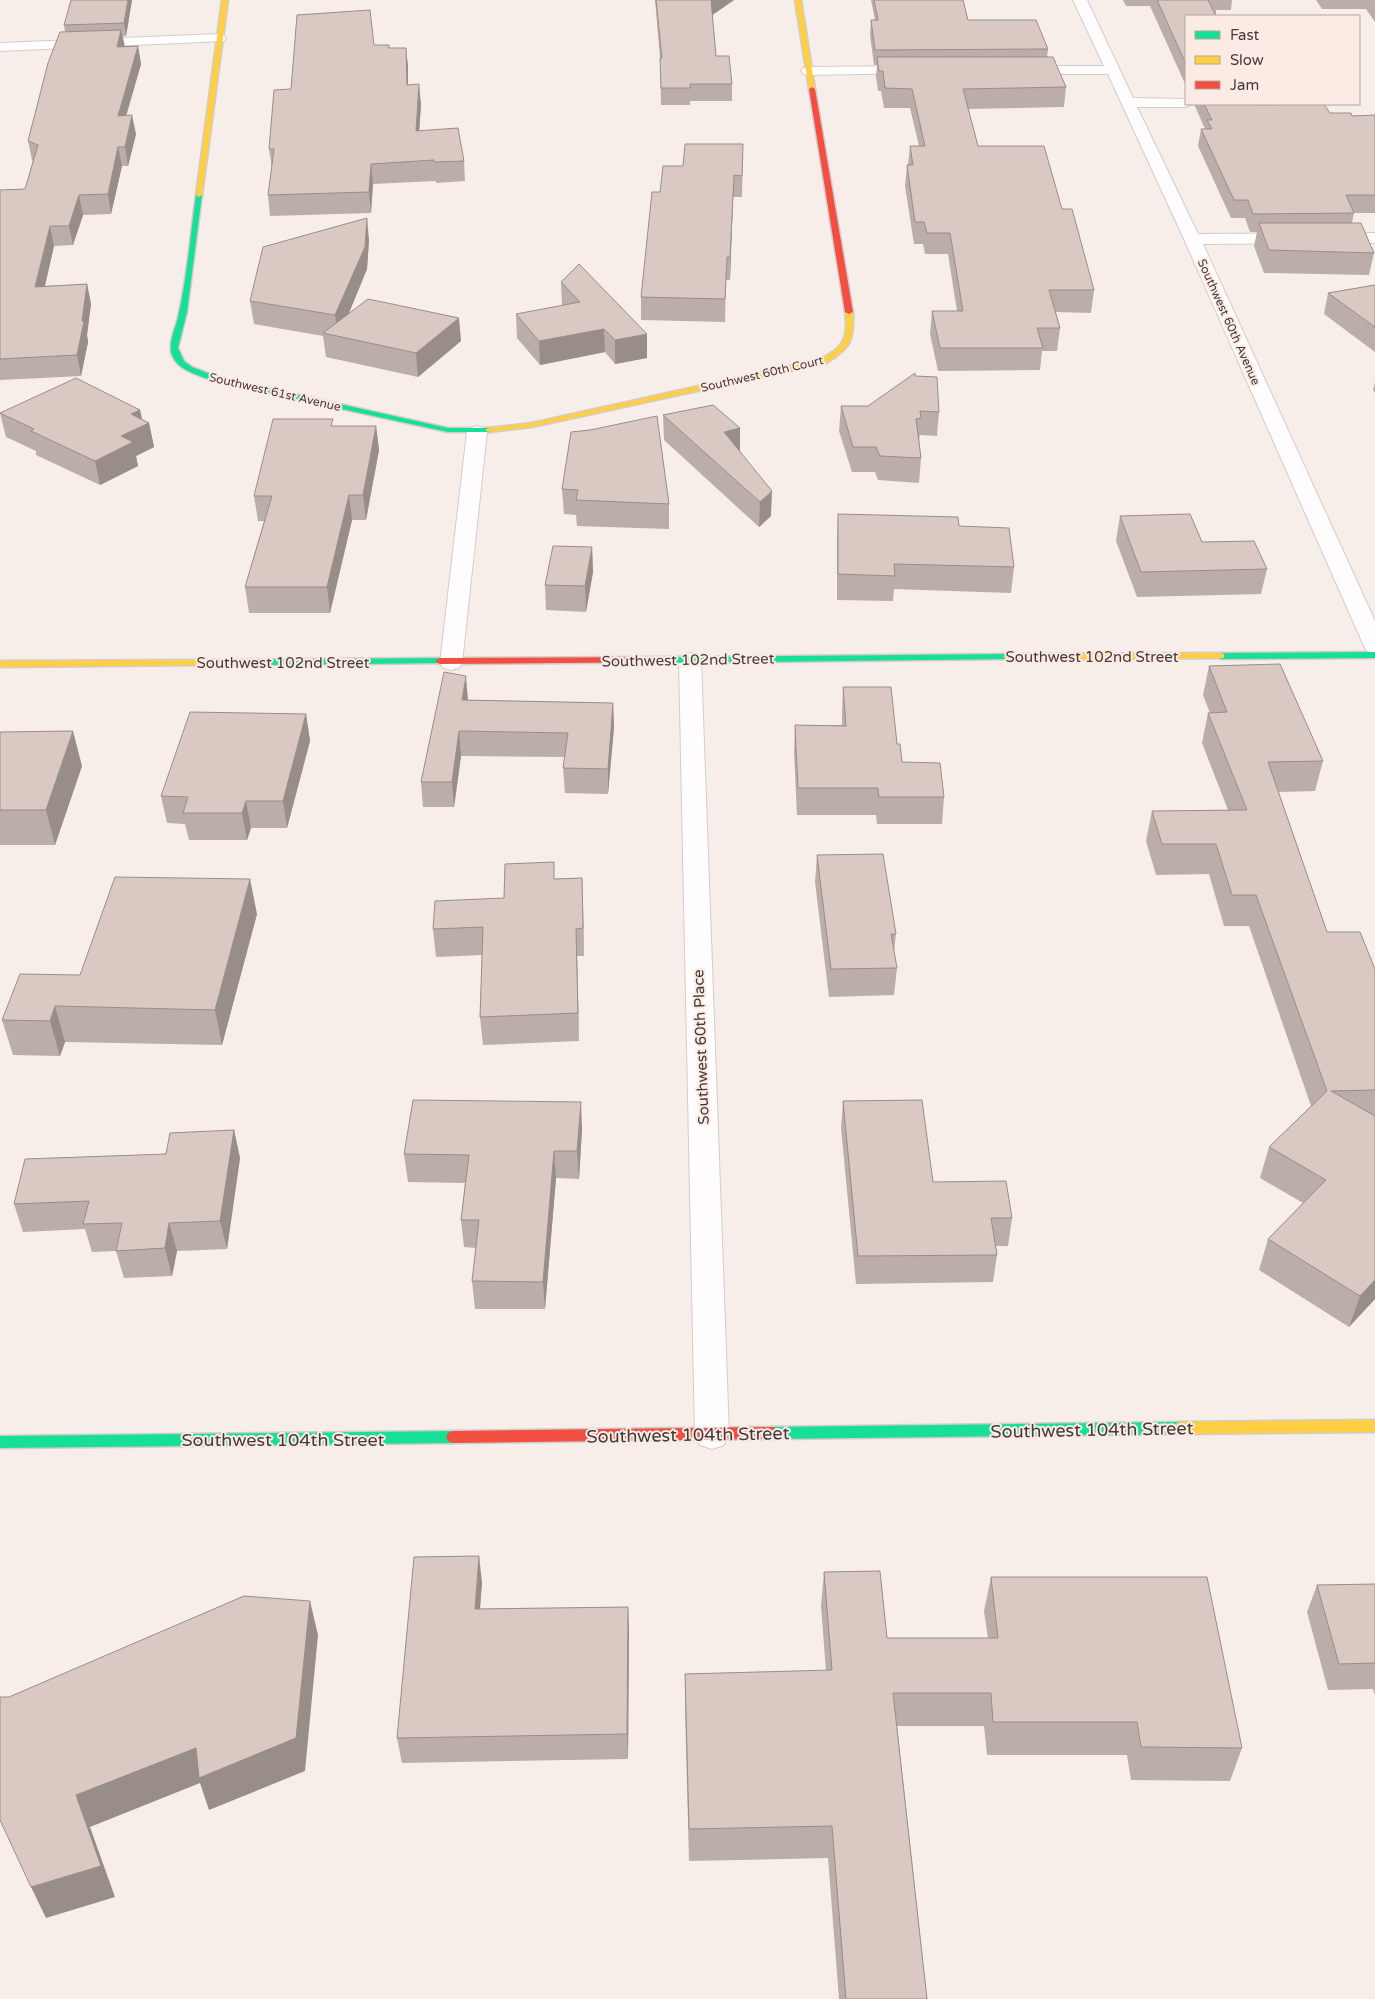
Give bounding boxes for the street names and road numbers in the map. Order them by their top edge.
street label: Southwest 60th Avenue [1195,257,1263,387]
street label: Southwest 60th Court [699,353,825,395]
street label: Southwest 61st Avenue [208,370,342,414]
street label: Southwest 102nd Street [1006,648,1179,666]
street label: Southwest 102nd Street [601,649,775,671]
street label: Southwest 102nd Street [197,654,370,672]
street label: Southwest 60th Place [689,969,713,1125]
street label: Southwest 104th Street [990,1417,1194,1443]
street label: Southwest 104th Street [586,1422,790,1448]
street label: Southwest 104th Street [182,1429,385,1451]

